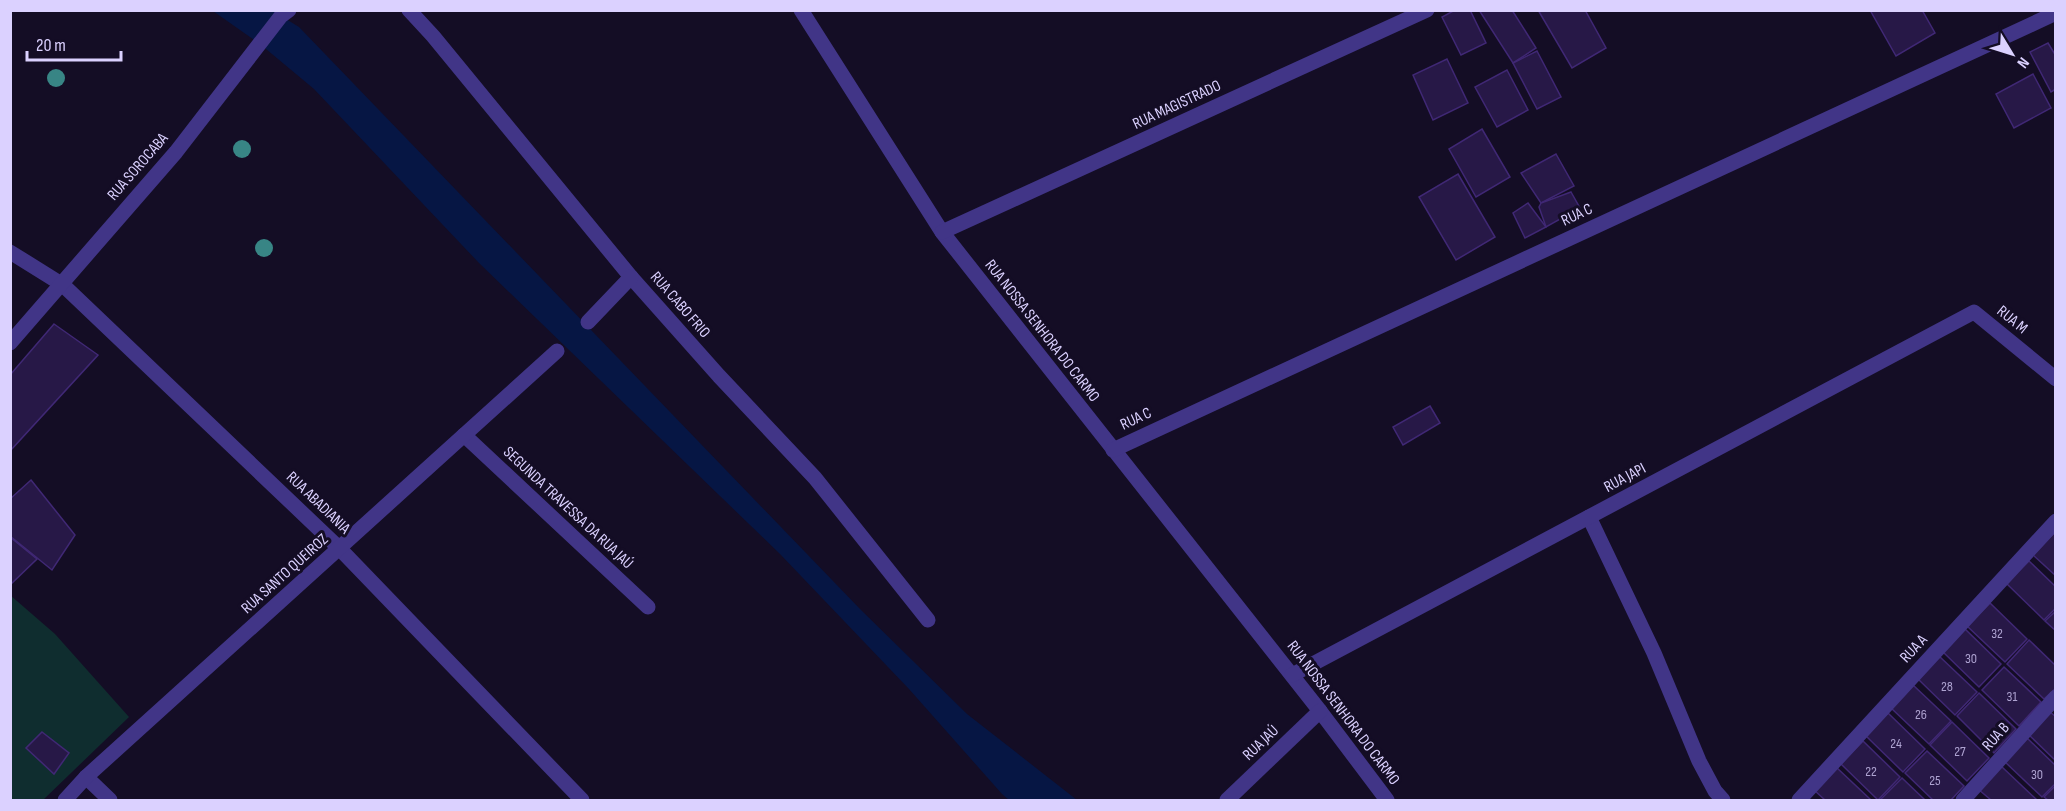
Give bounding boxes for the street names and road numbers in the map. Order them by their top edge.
street label: RUA MAGISTRADO [1130,76,1224,134]
street label: RUA SOROCABA [104,129,172,205]
street label: RUA C [1558,199,1596,230]
street label: RUA NOSSA SENHORA DO CARMO [981,256,1104,406]
street label: RUA CABO FRIO [646,268,714,342]
street label: RUA M [1993,302,2031,338]
street label: RUA C [1117,403,1155,434]
street label: SEGUNDA TRAVESSA DA RUA JAÚ [499,443,637,573]
street label: RUA JAPI [1601,459,1649,497]
street label: RUA ABADIANIA [282,468,354,538]
street label: RUA SANTO QUEIROZ [238,530,333,618]
street label: RUA A [1896,631,1932,667]
street label: RUA NOSSA SENHORA DO CARMO [1283,637,1403,789]
street label: RUA B [1978,719,2014,755]
street label: RUA JAÚ [1239,721,1283,765]

